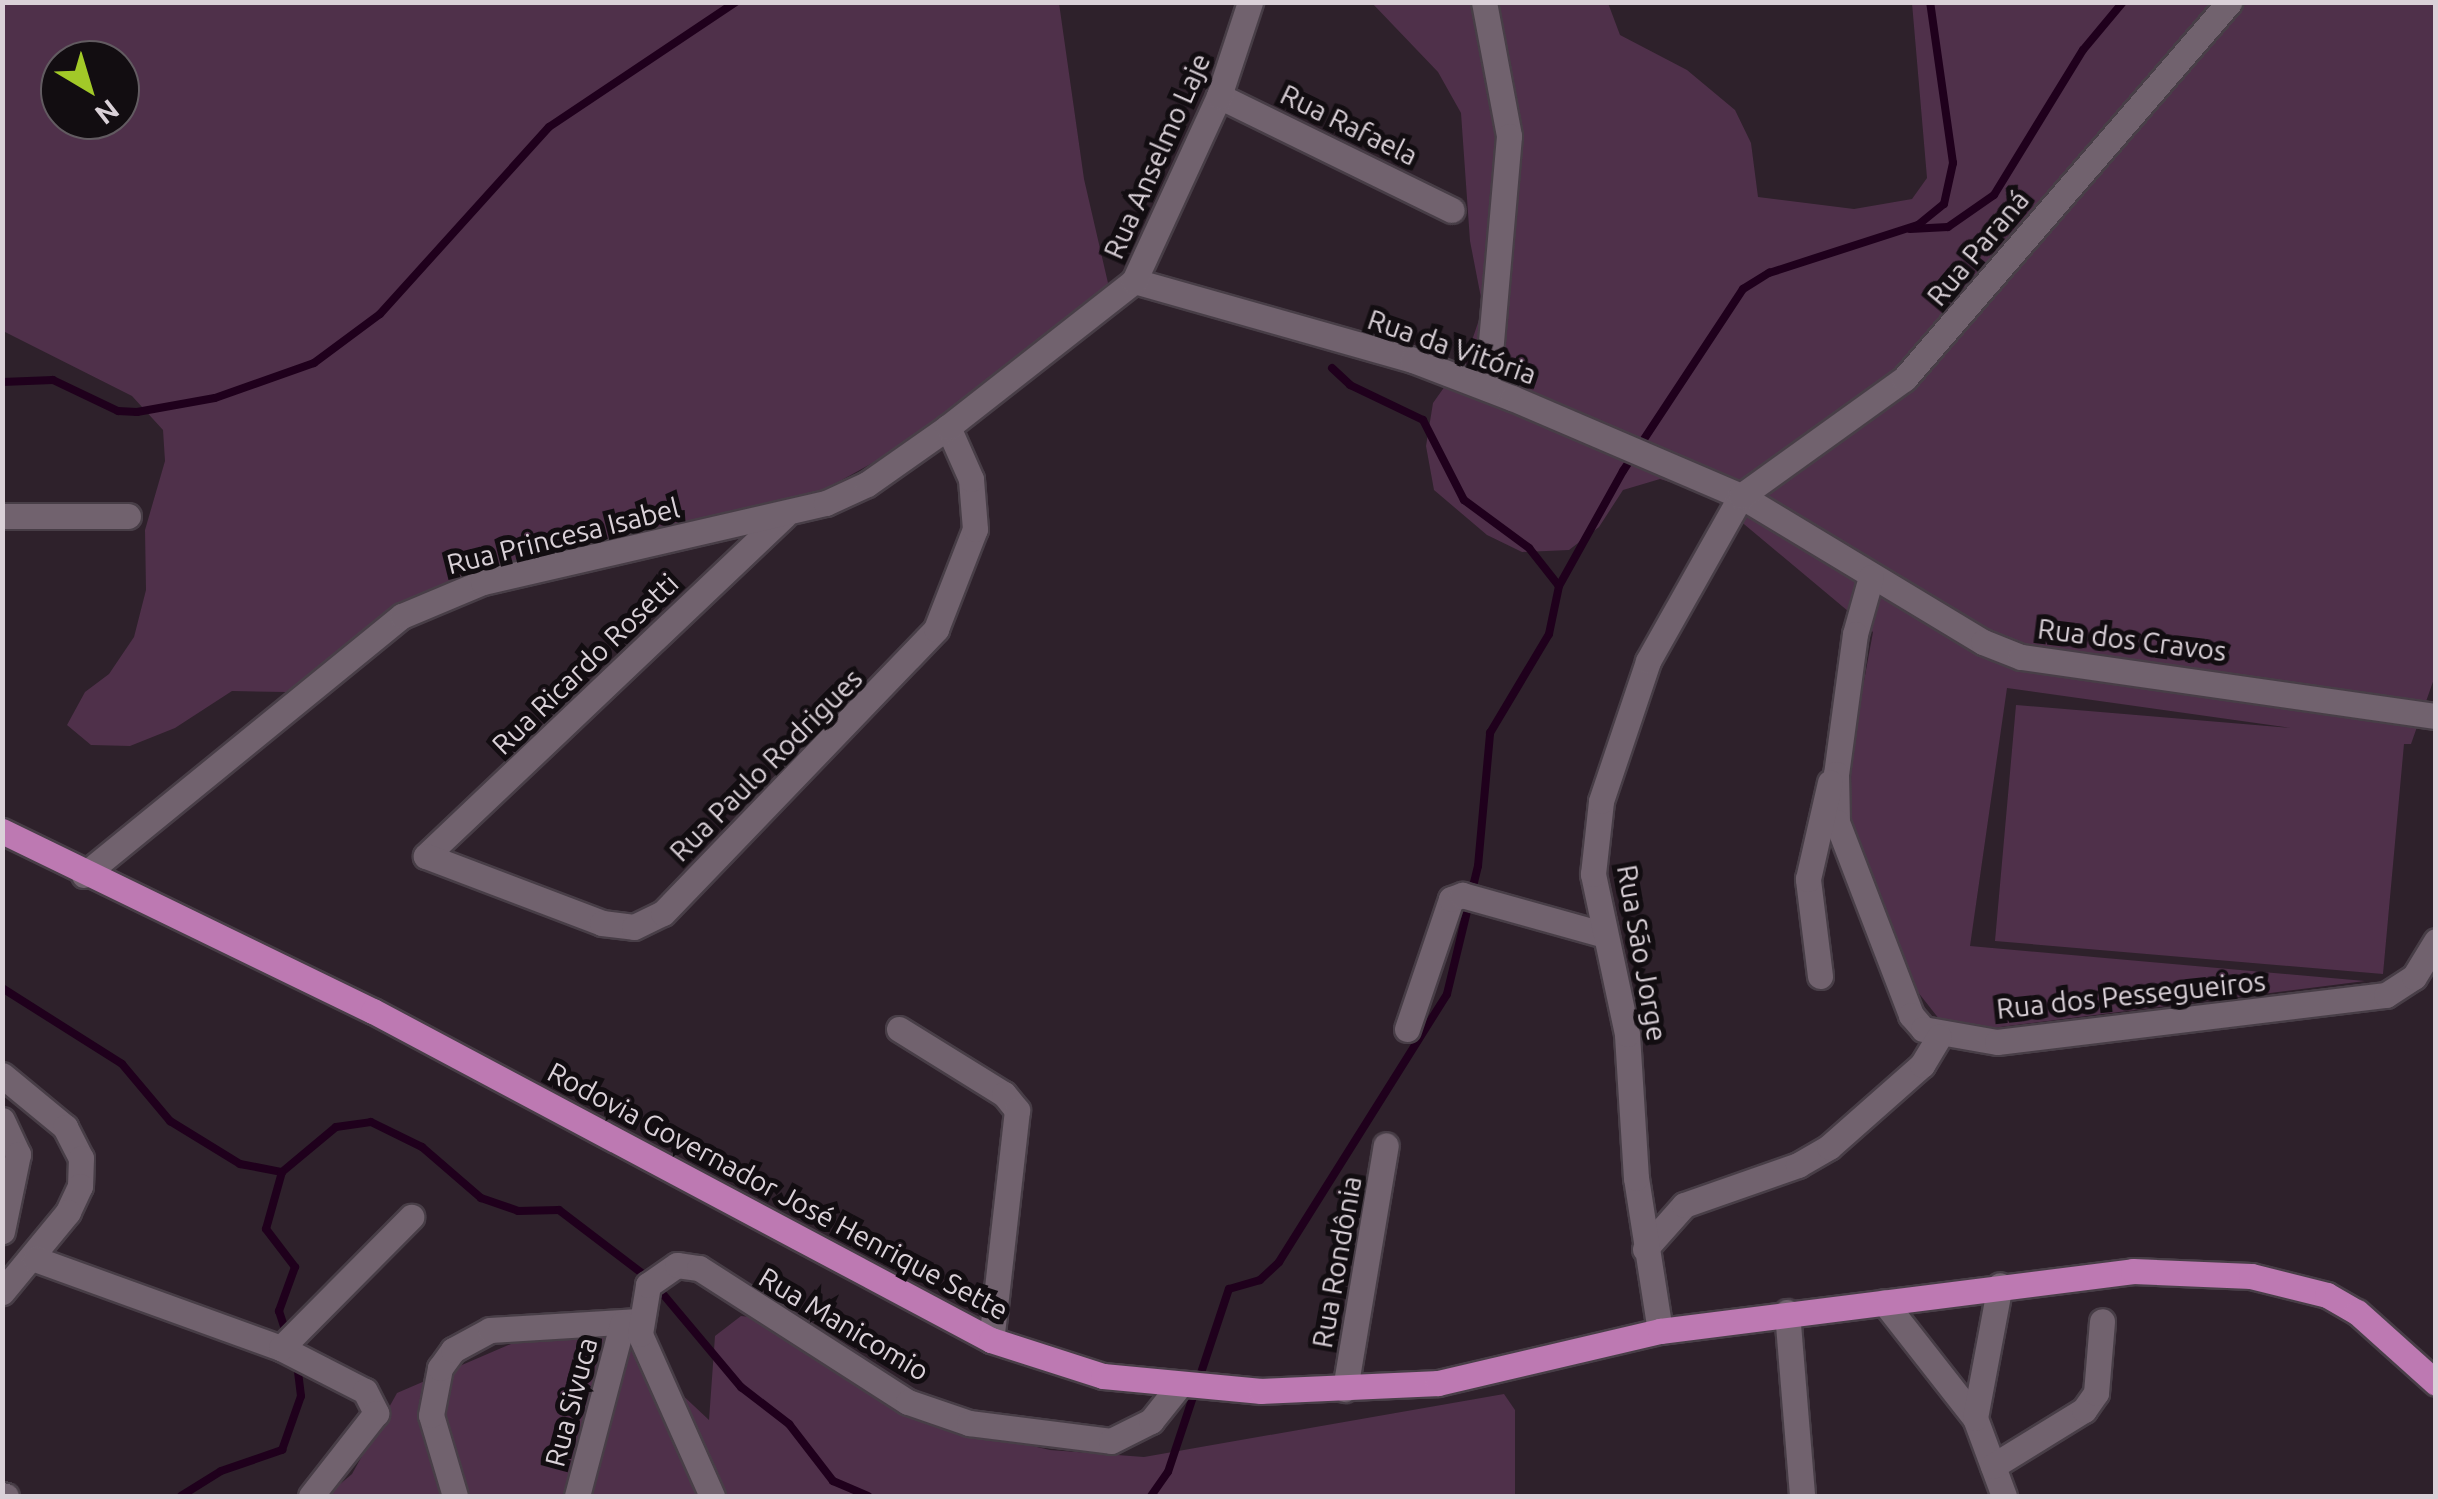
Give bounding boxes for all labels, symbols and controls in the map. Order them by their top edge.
north arrow [40,40,140,140]
street label: Rua Anselmo Laje [1097,48,1217,264]
street label: Rua Rafaela [1275,77,1423,173]
text: N [90,94,125,131]
street label: Rua Paraná [1920,183,2036,313]
street label: Rua da Vitória [1363,302,1541,392]
street label: Rua Princesa Isabel [443,491,683,581]
street label: Rua Ricardo Rosetti [485,567,685,761]
street label: Rua dos Cravos [2036,612,2228,668]
street label: Rua Paulo Rodrigues [663,662,869,868]
street label: Rua São Jorge [1610,862,1674,1044]
street label: Rua dos Pessegueiros [1995,964,2267,1026]
street label: Rodovia Governador José Henrique Sette [542,1055,1014,1327]
street label: Rua Rondônia [1305,1173,1369,1351]
street label: Rua Manicomio [753,1260,935,1388]
street label: Rua Sivuca [538,1334,604,1470]

